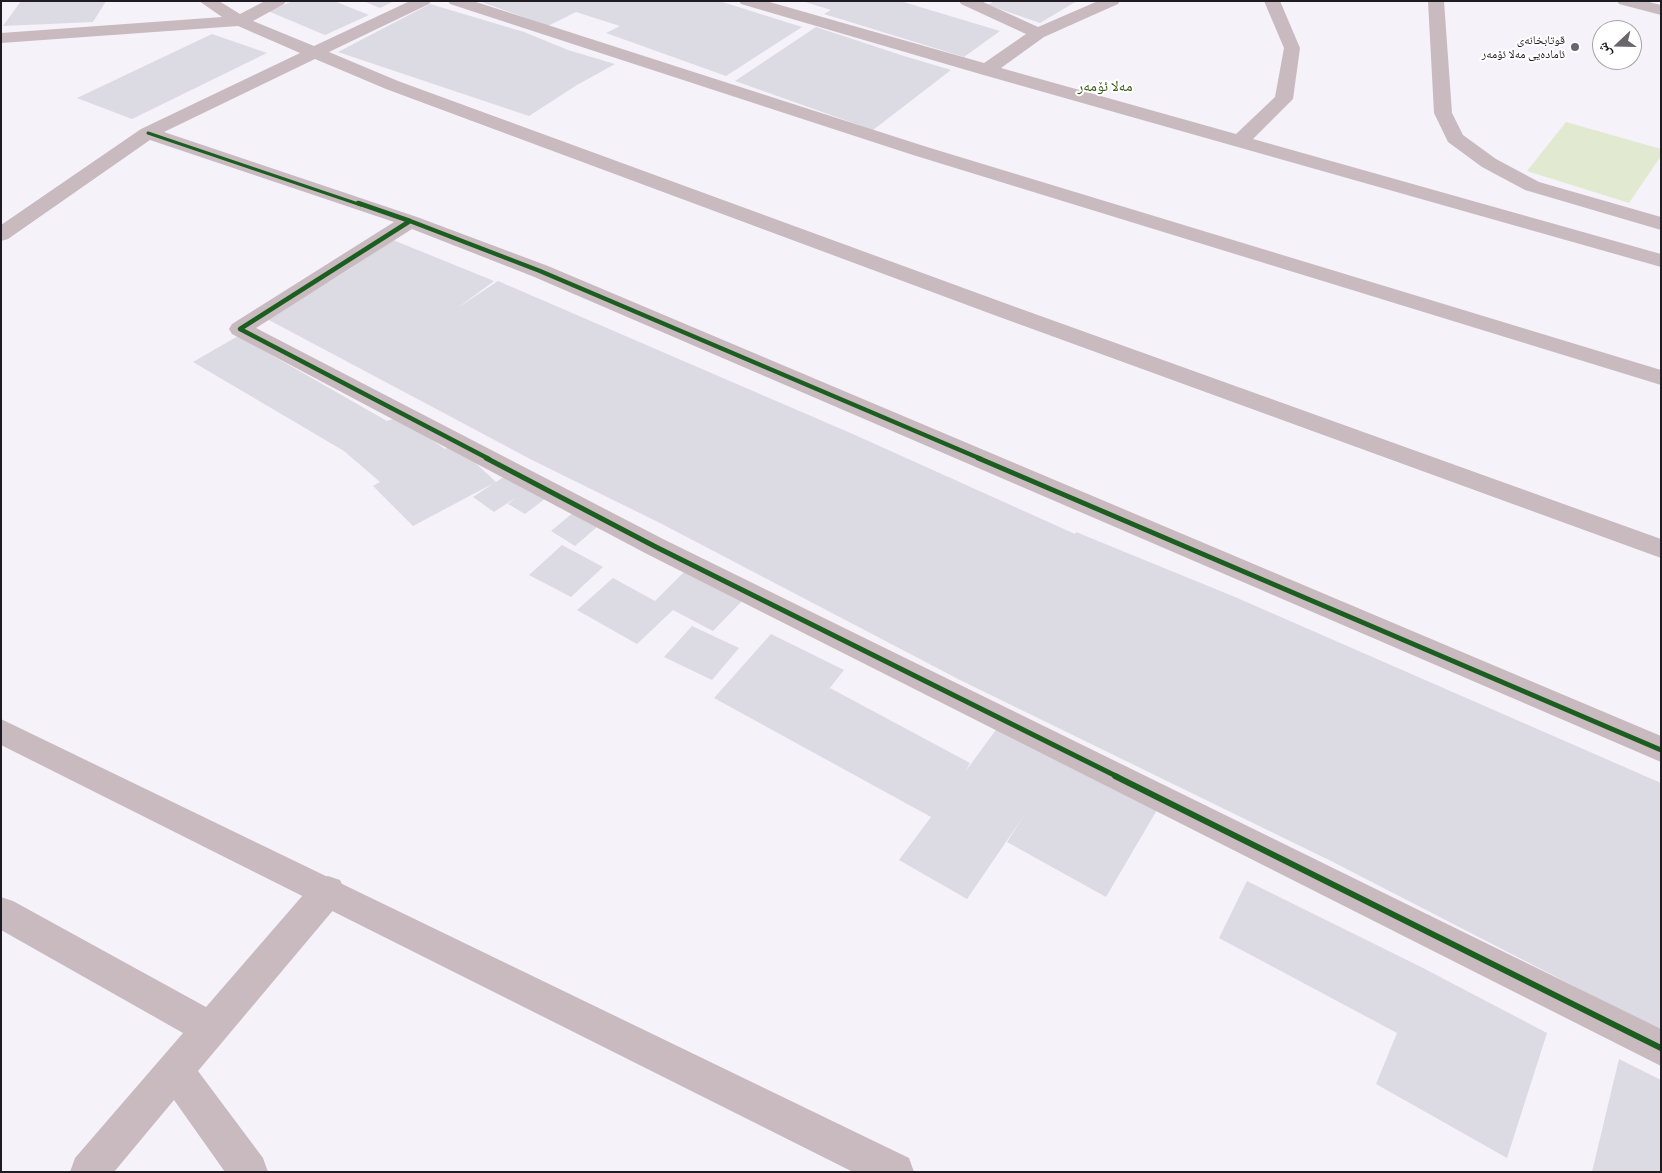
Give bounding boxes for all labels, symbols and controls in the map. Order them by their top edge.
north arrow [1592,20,1642,70]
place label: قوتابخانەی ئامادەیی مەلا ئۆمەر [1482,33,1565,61]
text: ش [1593,40,1614,60]
marker: قوتابخانەی ئامادەیی مەلا ئۆمەر [1569,41,1581,53]
district label: مەلا ئۆمەر [1078,77,1132,95]

